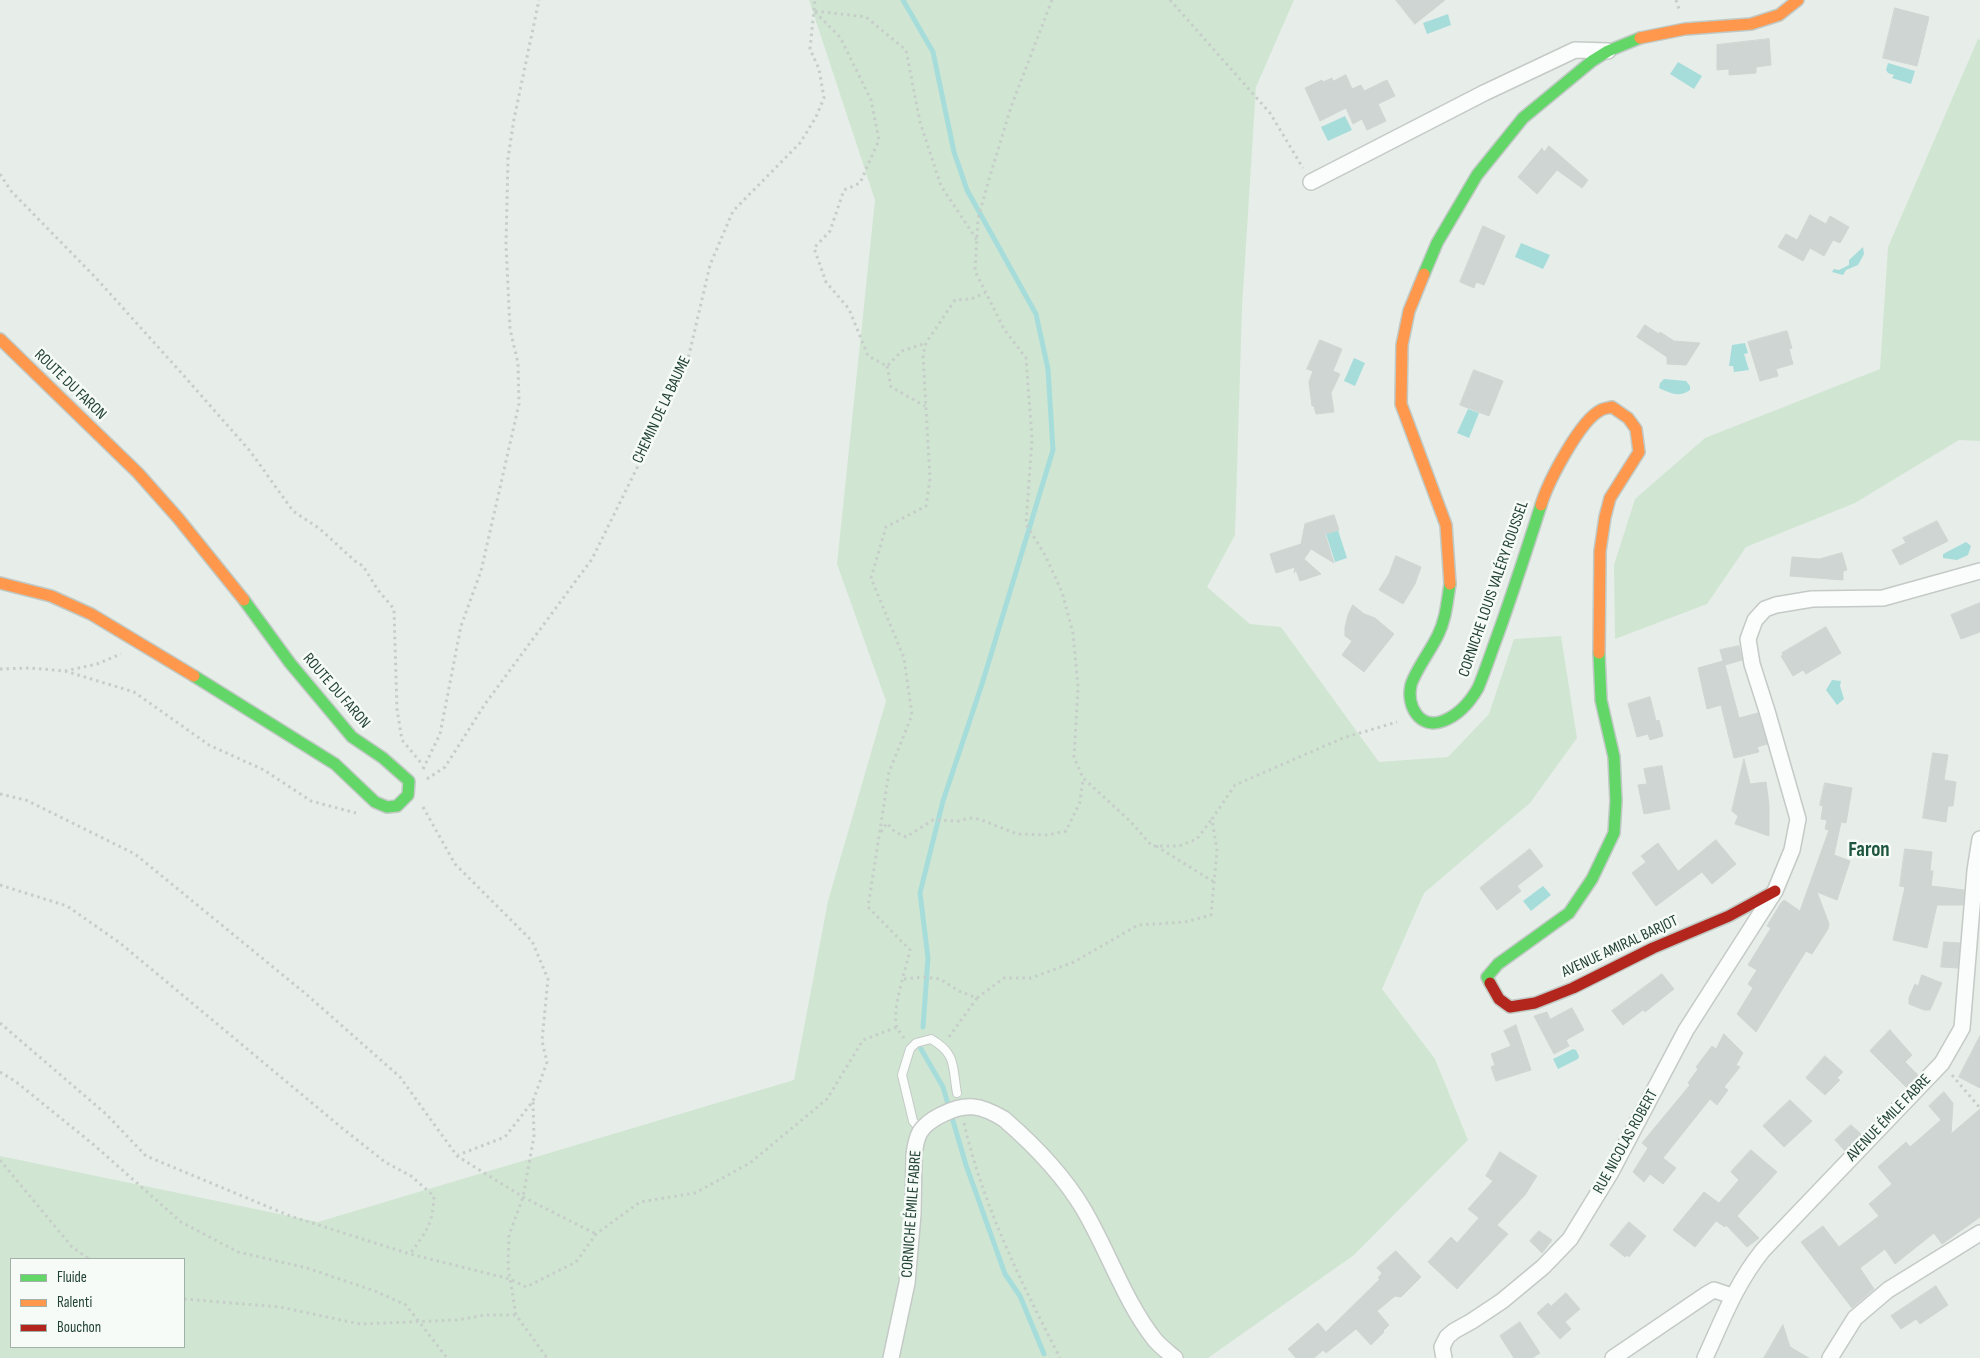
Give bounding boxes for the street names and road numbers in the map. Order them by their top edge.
street label: ROUTE DU FARON [30,346,110,424]
street label: CHEMIN DE LA BAUME [629,353,695,467]
street label: CORNICHE LOUIS VALÉRY ROUSSEL [1455,498,1533,680]
street label: ROUTE DU FARON [298,650,374,732]
street label: AVENUE AMIRAL BARJOT [1559,912,1681,982]
street label: AVENUE ÉMILE FABRE [1843,1070,1935,1166]
street label: RUE NICOLAS ROBERT [1589,1087,1663,1197]
street label: CORNICHE ÉMILE FABRE [898,1150,926,1278]

